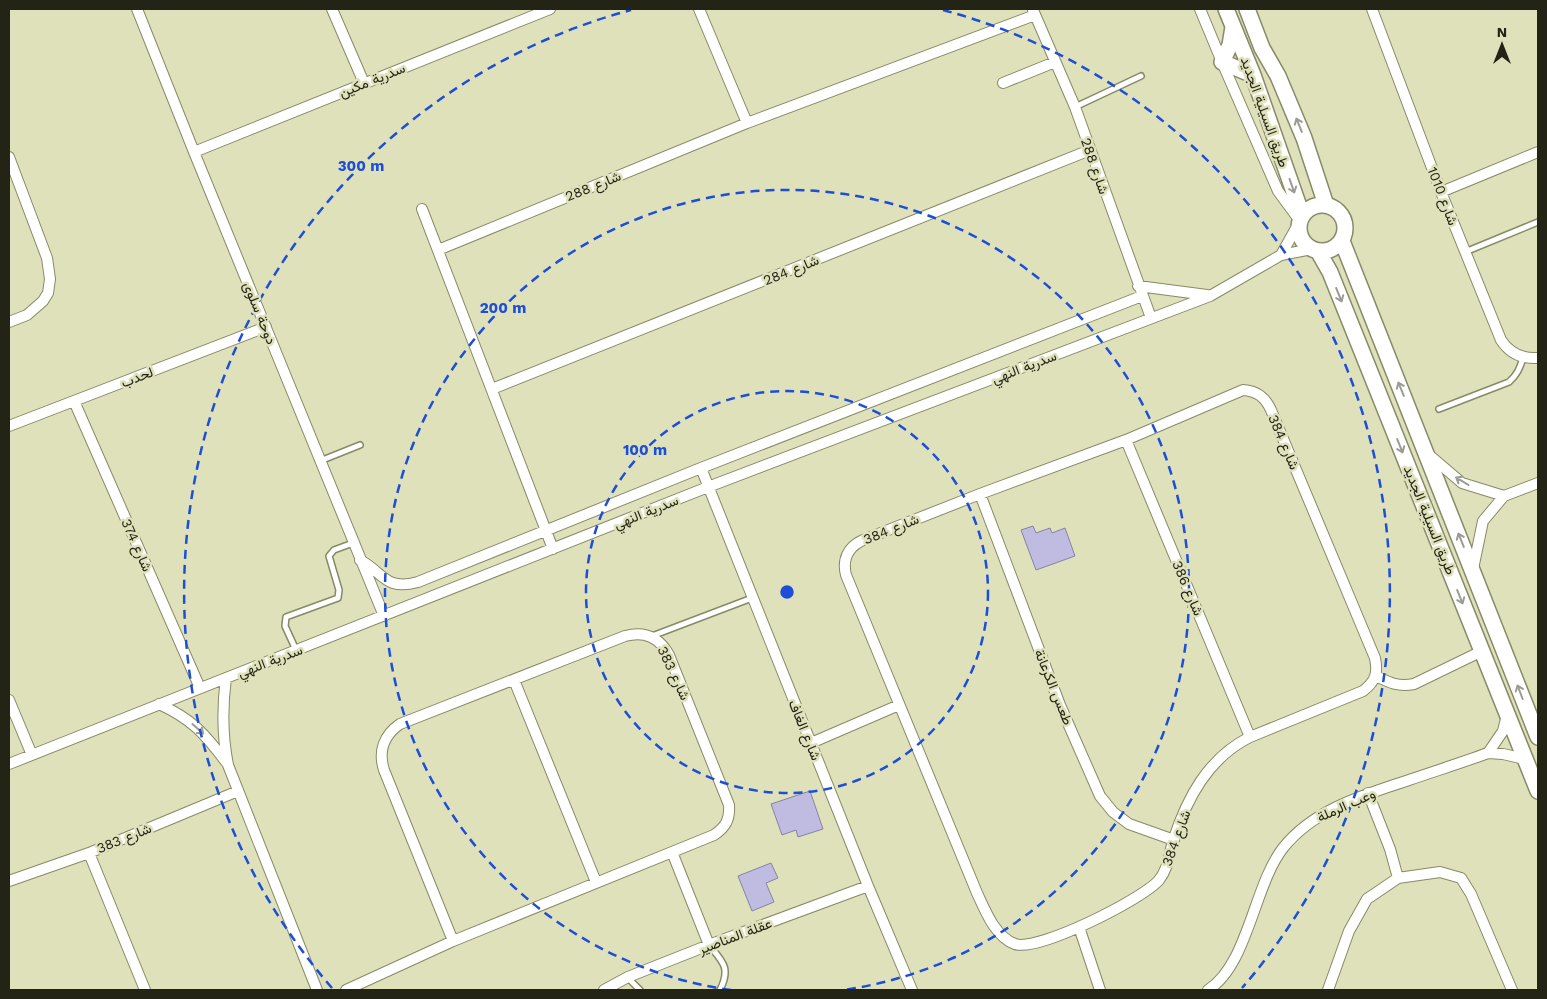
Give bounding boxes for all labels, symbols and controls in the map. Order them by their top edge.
north arrow [1477,20,1527,70]
text: N [1497,24,1507,40]
street label: طريق السيلية الجديد [1237,55,1292,170]
street label: سدرية مكين [337,59,408,101]
one-way arrow [1294,118,1303,134]
street label: شارع 288 [1075,136,1112,197]
text: 300 m [338,157,384,175]
street label: شارع 1010 [1422,165,1461,229]
street label: شارع 288 [563,168,624,207]
one-way arrow [1288,177,1297,193]
street label: شارع 284 [761,252,822,291]
street label: دوحة سلوى [239,279,280,347]
one-way arrow [1335,287,1345,302]
text: 200 m [480,299,526,317]
street label: سدرية النهي [989,347,1060,390]
street label: لحدب [119,364,156,391]
one-way arrow [1396,382,1405,398]
street label: شارع 384 [1262,412,1303,473]
one-way arrow [1395,438,1405,453]
text: 100 m [623,441,667,459]
street label: طريق السيلية الجديد [1400,463,1459,577]
one-way arrow [1455,475,1469,485]
street label: سدرية النهي [611,492,682,536]
street label: شارع 384 [861,511,922,550]
street label: شارع 374 [116,516,156,575]
one-way arrow [1456,533,1465,549]
street label: شارع 386 [1166,558,1207,619]
centre of rings [778,583,796,601]
one-way arrow [1456,589,1465,604]
street label: سدرية النهي [235,641,306,684]
street label: شارع 383 [652,644,693,704]
street label: طعس الكرعانة [1031,647,1076,728]
one-way arrow [1515,685,1525,700]
street label: شارع الغاف [783,697,824,764]
one-way arrow [192,723,205,734]
street label: وعب الرملة [1314,785,1378,826]
street label: شارع 384 [1159,808,1196,869]
street label: شارع 383 [94,820,155,859]
street label: عقلة المناصير [695,915,774,959]

